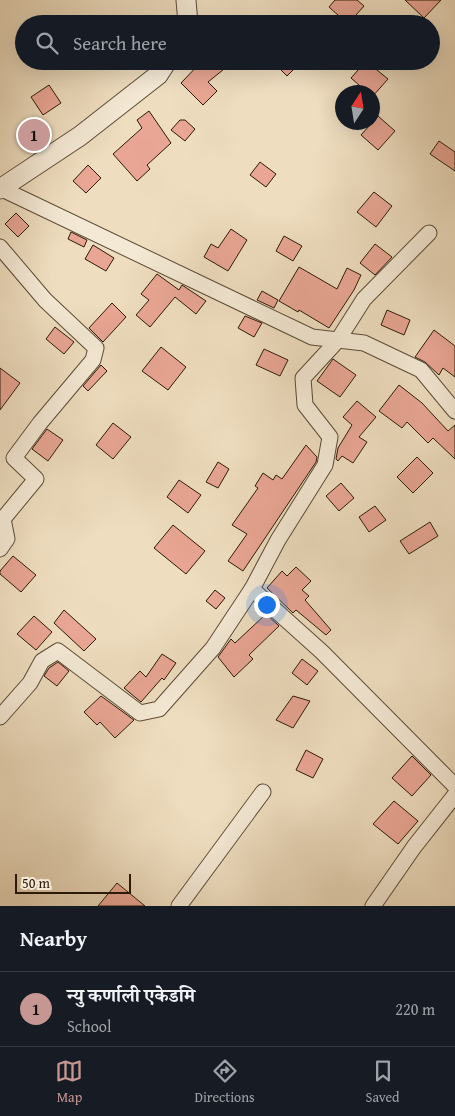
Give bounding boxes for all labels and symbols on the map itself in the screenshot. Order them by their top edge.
north arrow [335,85,380,130]
pin: 1 [18,116,50,154]
your location [254,592,280,618]
scale bar [15,871,131,894]

